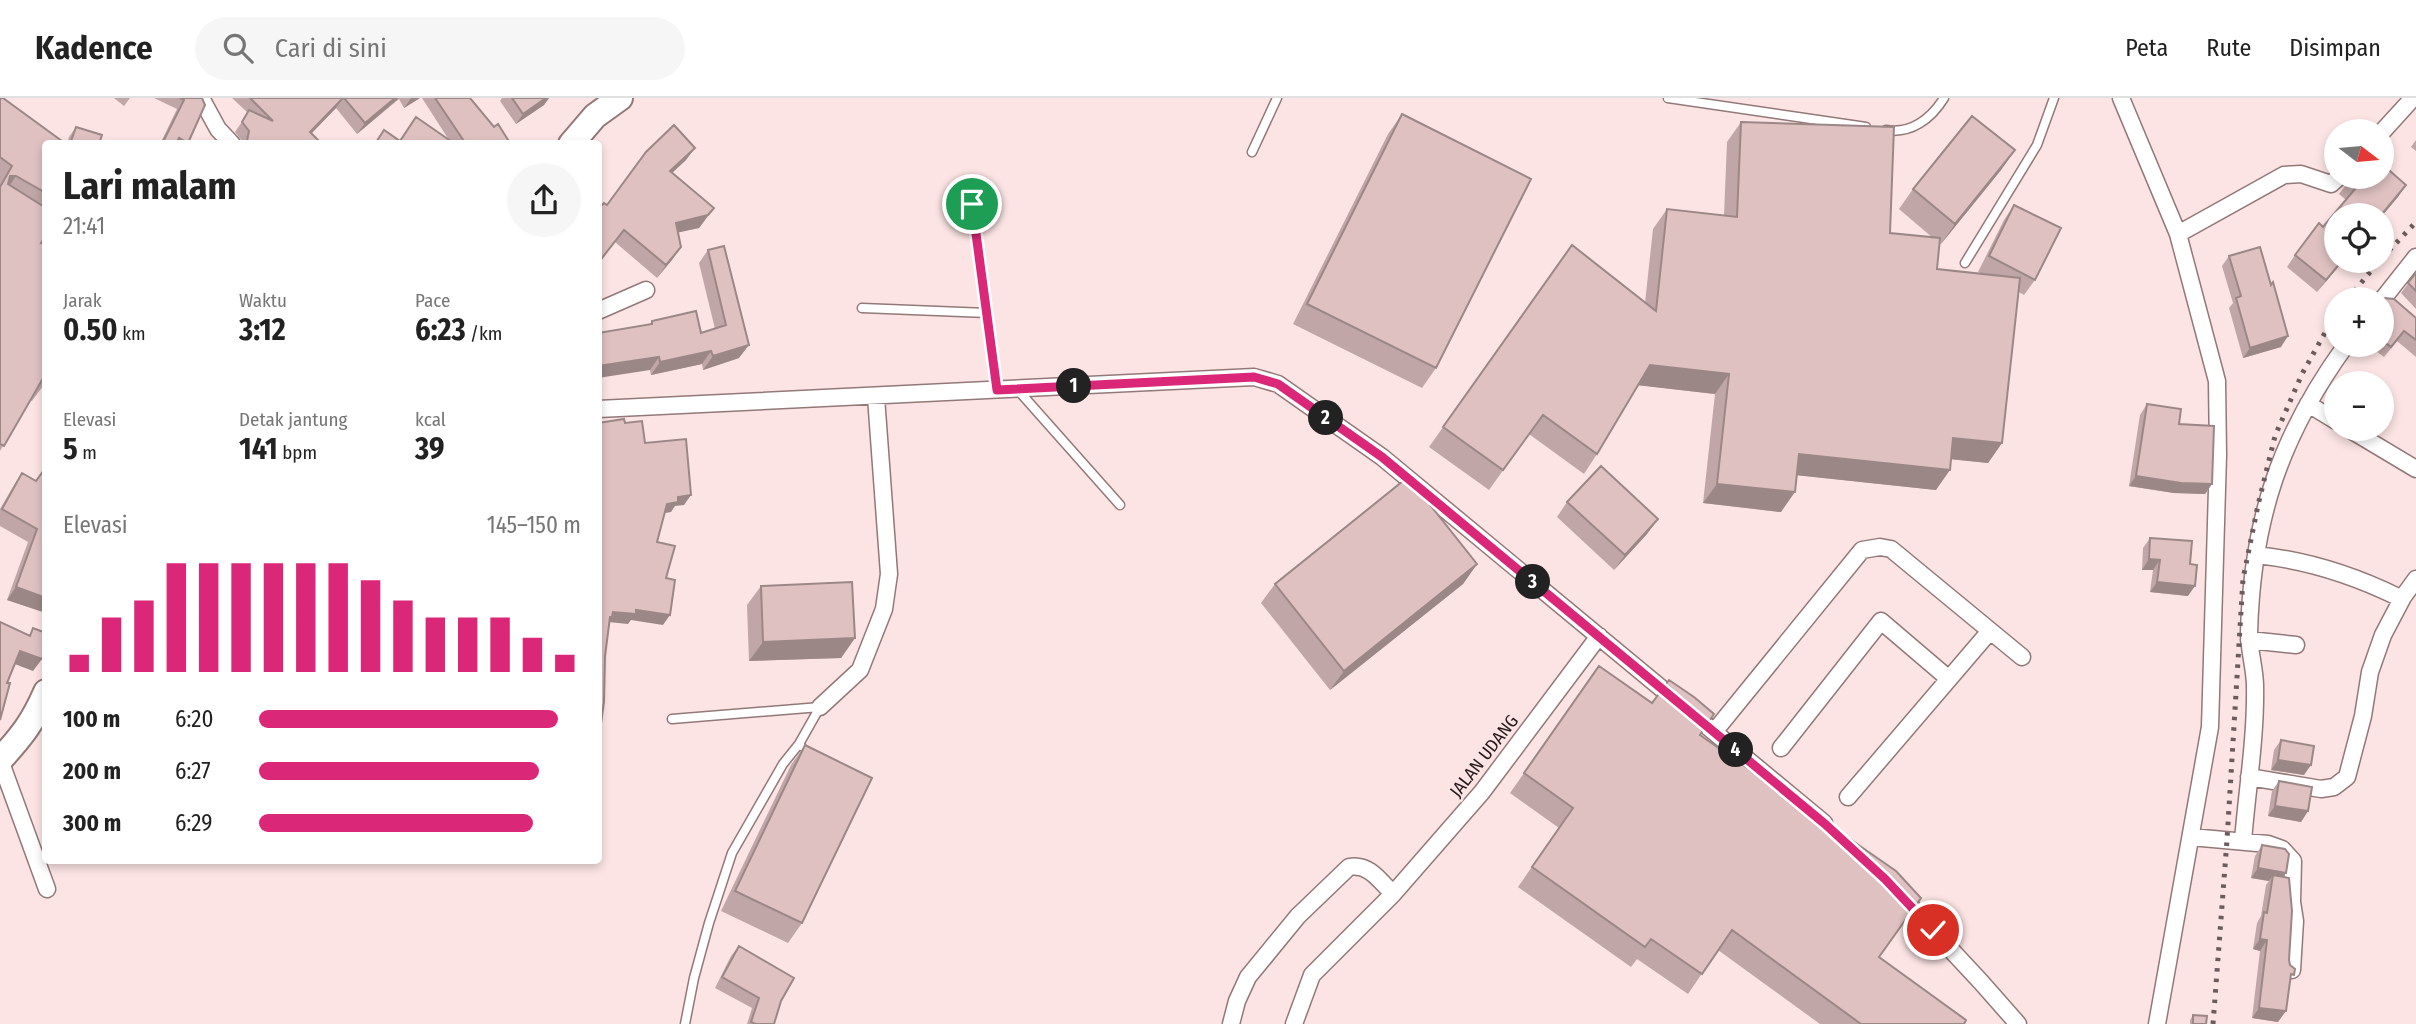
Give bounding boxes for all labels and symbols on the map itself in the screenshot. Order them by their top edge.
north arrow [2324,119,2394,189]
pin [942,174,1002,234]
pin: 1 [1056,368,1092,404]
pin: 2 [1308,400,1344,436]
pin: 3 [1516,564,1550,600]
street label: JALAN UDANG [1445,710,1523,802]
pin: 4 [1718,732,1754,768]
pin [1903,900,1963,960]

